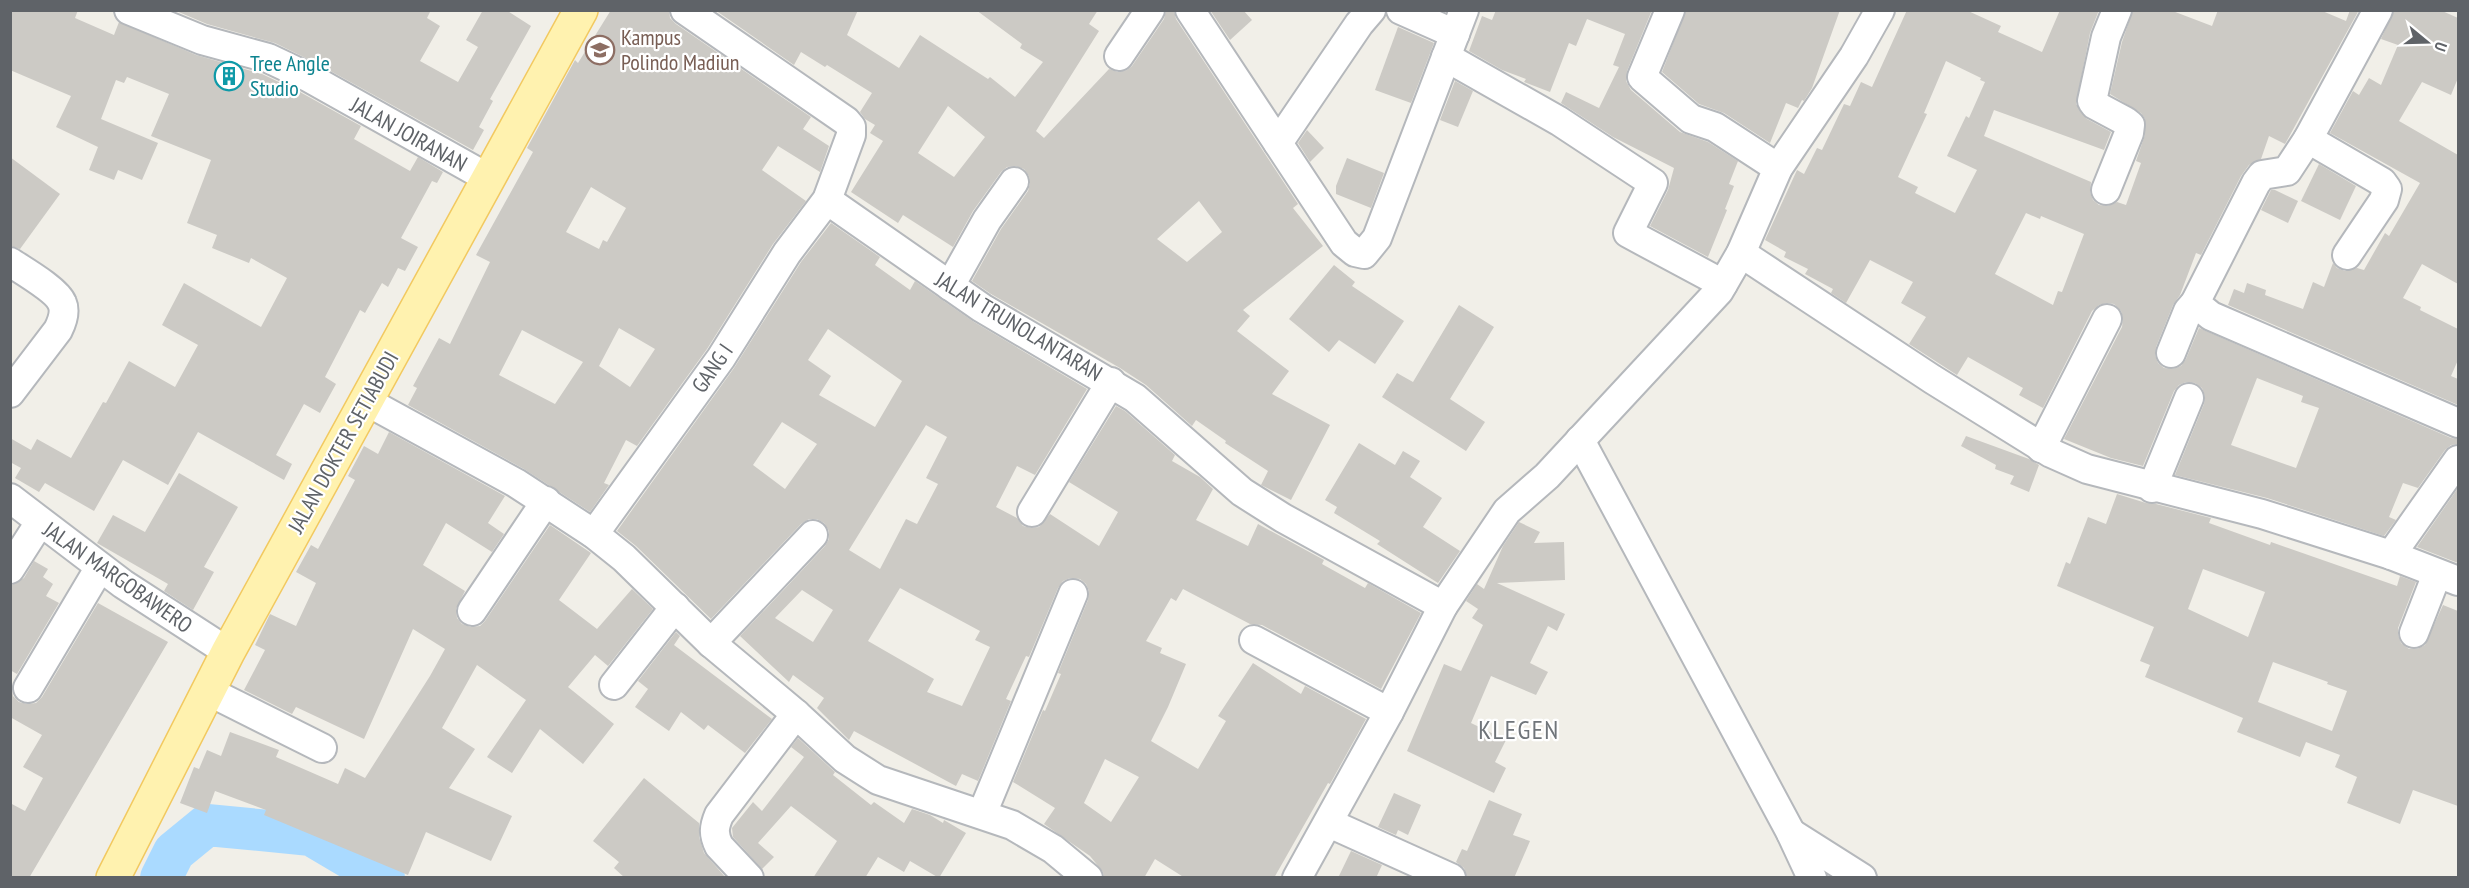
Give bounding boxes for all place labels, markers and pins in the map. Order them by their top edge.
place label: Kampus Polindo Madiun [621,23,739,76]
school or university icon: Kampus Polindo Madiun [584,34,616,66]
place label: Tree Angle Studio [250,49,330,102]
building icon: Tree Angle Studio [213,60,245,92]

